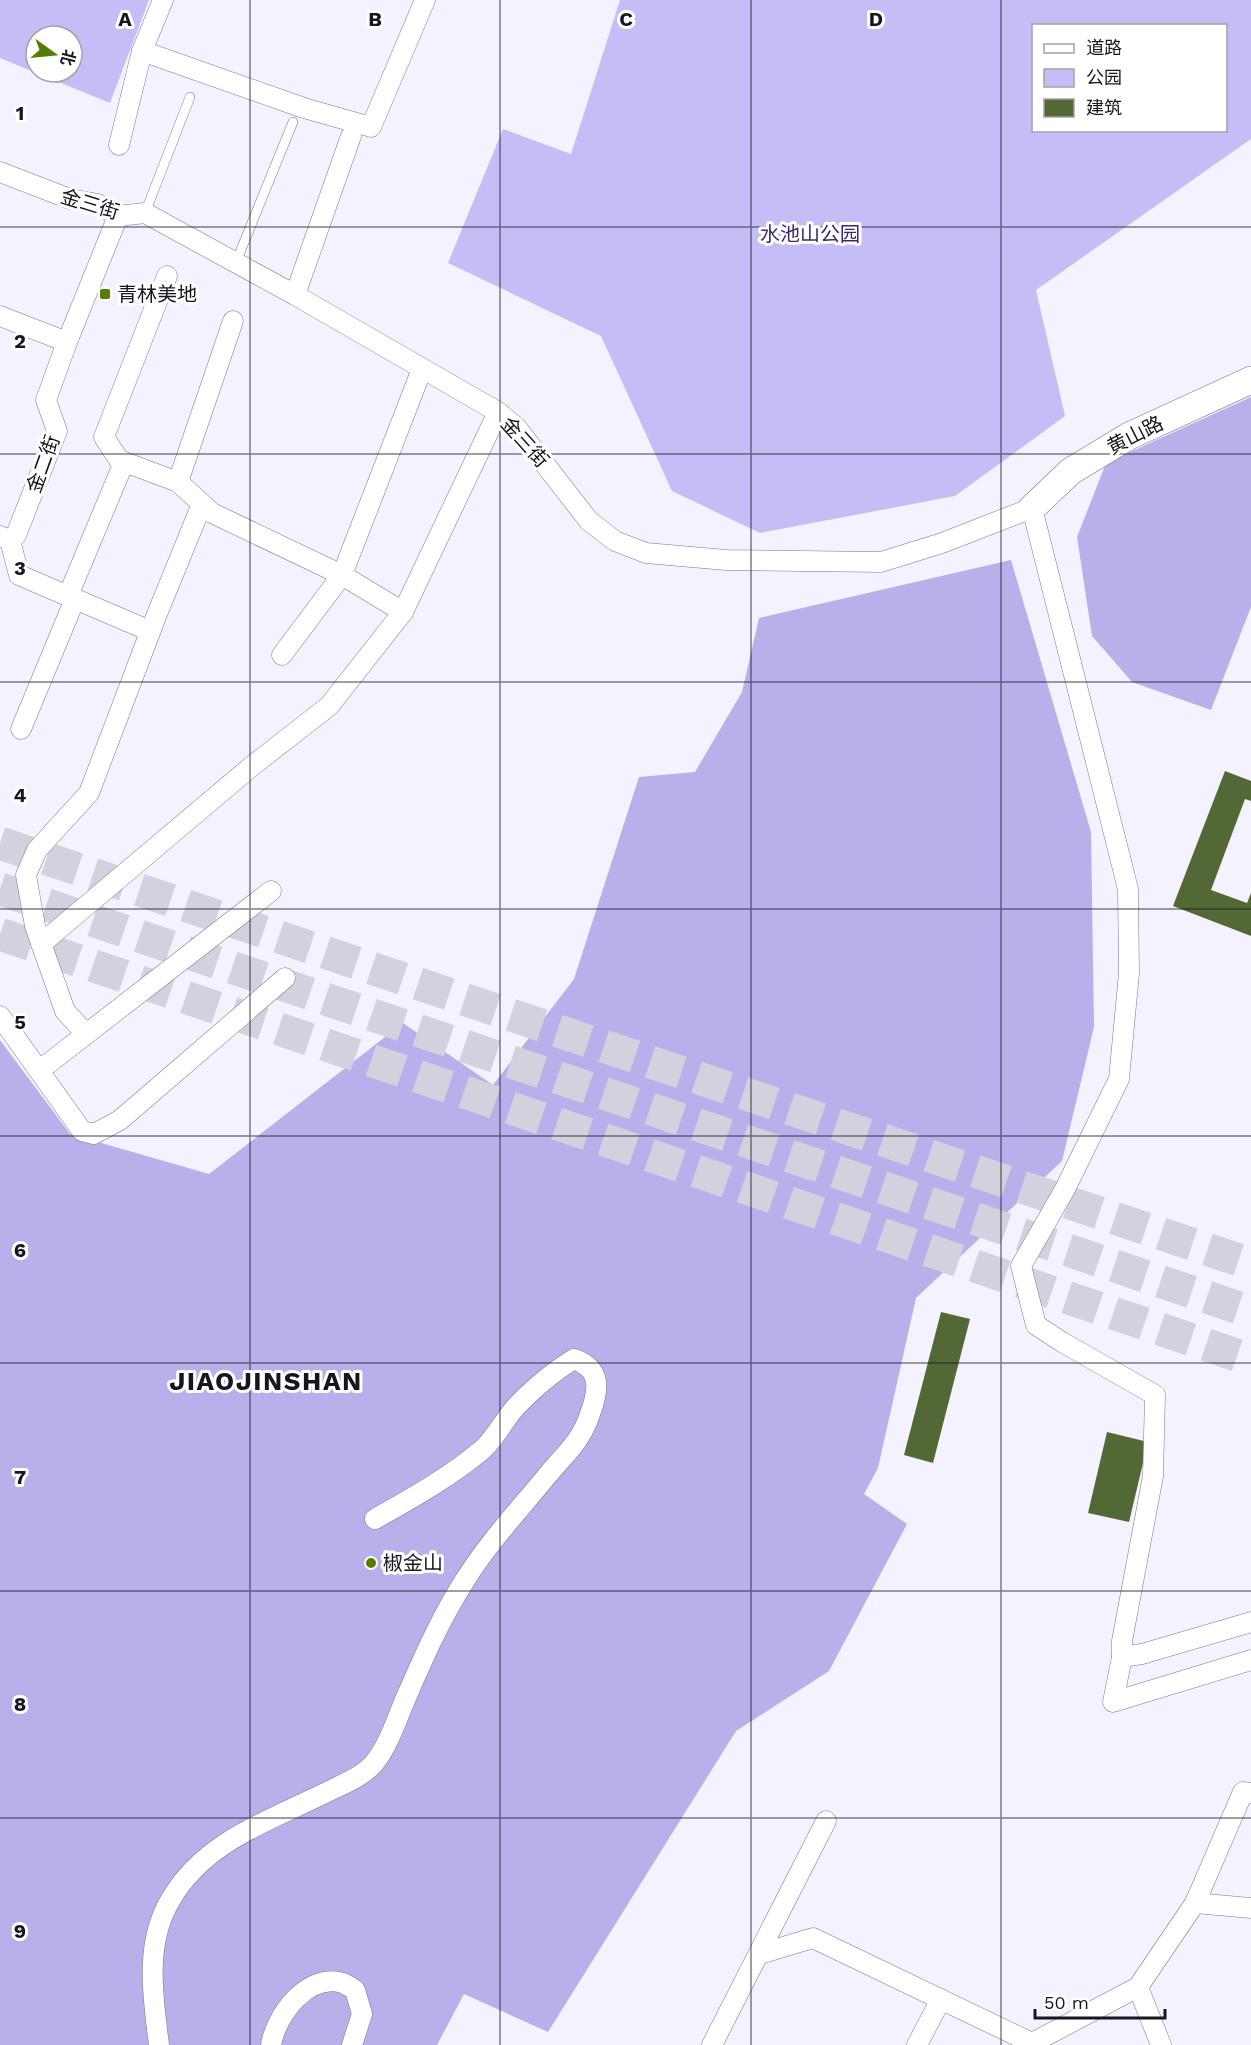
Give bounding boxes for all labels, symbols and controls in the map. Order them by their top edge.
text: A [118,7,132,31]
text: B [368,7,382,31]
text: C [619,7,633,31]
text: D [869,7,883,31]
north arrow [24,24,84,84]
legend [1032,24,1227,132]
text: 道路 [1086,37,1122,58]
text: 北 [57,48,79,68]
text: 公园 [1086,67,1122,88]
text: 建筑 [1086,97,1122,118]
text: 1 [16,101,24,125]
street label: 金三街 [58,184,122,224]
park label: 水池山公园 [760,222,860,246]
place label: 青林美地 [117,282,197,306]
marker: 青林美地 [98,287,112,301]
text: 2 [14,329,26,353]
street label: 黄山路 [1103,411,1167,459]
street label: 金三街 [496,412,554,472]
street label: 金二街 [21,432,65,496]
text: 3 [14,556,26,580]
text: 4 [14,783,27,807]
text: 5 [14,1010,26,1034]
text: 6 [14,1238,26,1262]
district label: JIAOJINSHAN [169,1366,363,1396]
text: 7 [14,1465,26,1489]
place label: 椒金山 [383,1551,443,1575]
marker: 椒金山 [364,1556,378,1570]
text: 8 [14,1692,26,1716]
text: 9 [14,1919,26,1943]
scale bar [1035,1982,1166,2020]
text: 50 m [1044,1992,1089,2013]

